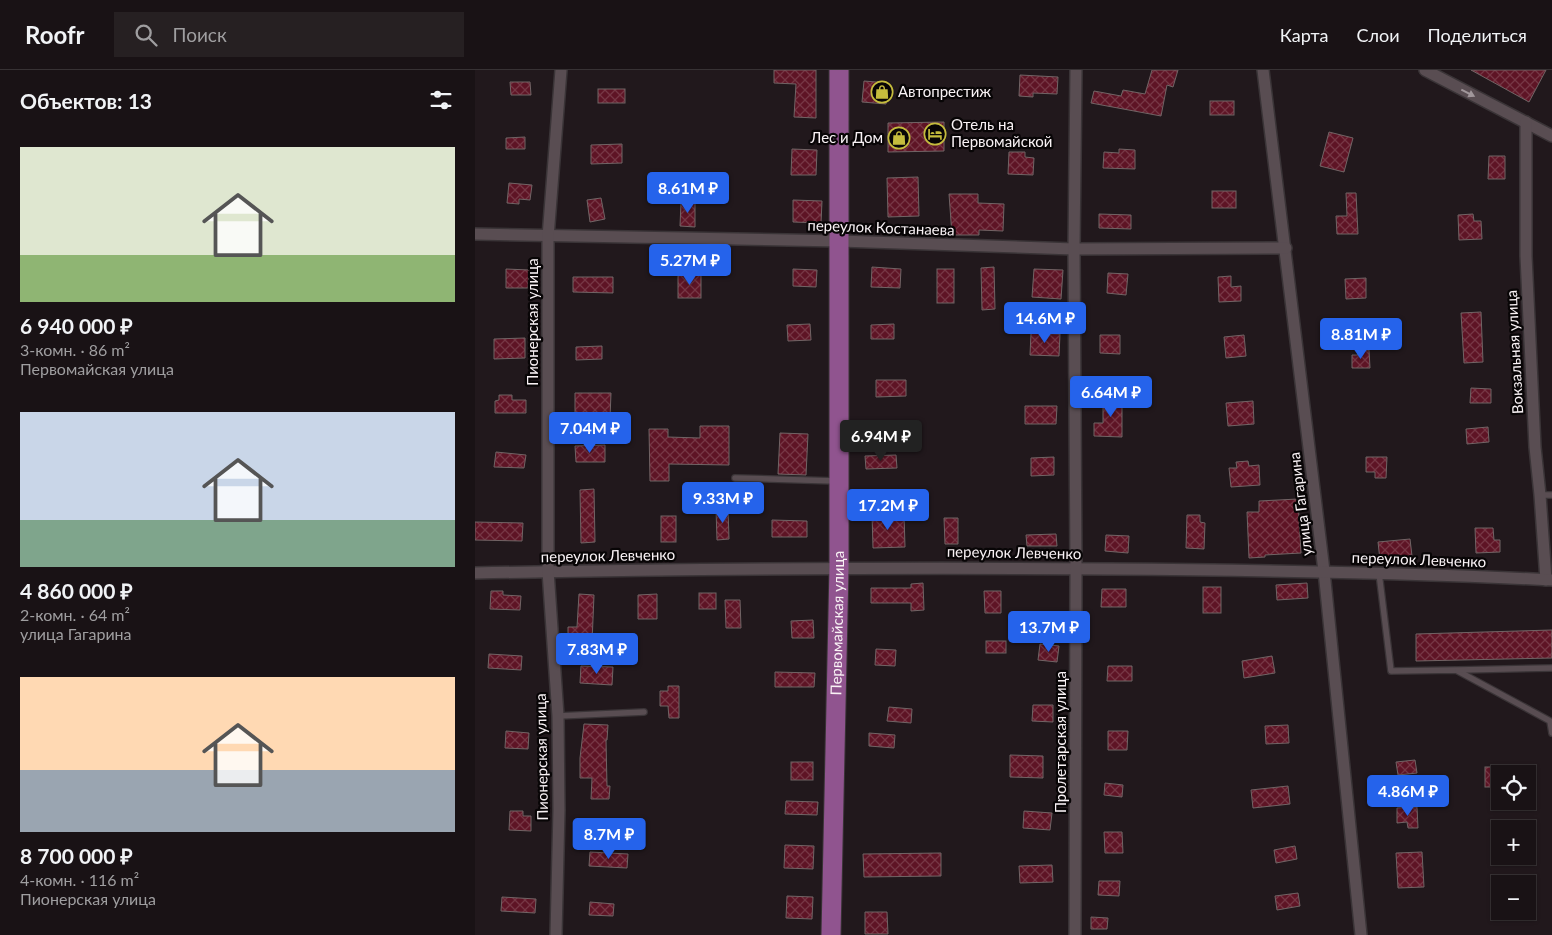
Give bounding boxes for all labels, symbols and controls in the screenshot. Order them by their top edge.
search box [114,12,464,57]
text: Roofr [25,20,84,49]
icon: search [132,21,160,49]
text: Поиск [172,23,227,46]
text: Карта [1280,24,1328,46]
text: Слои [1356,24,1400,46]
text: Поделиться [1428,24,1527,46]
shop icon: Автопрестиж [870,80,894,104]
place label: Автопрестиж [898,82,991,100]
icon: filters [427,86,455,114]
text: Объектов: 13 [20,88,152,113]
one-way arrow [1461,89,1475,97]
place label: Отель на Первомайской [951,115,1053,150]
hotel icon: Отель на Первомайской [923,122,947,146]
shop icon: Лес и Дом [887,126,911,150]
place label: Лес и Дом [810,128,883,146]
pin: 8.61M ₽ [642,172,734,214]
text: 8.61M ₽ [658,178,718,197]
icon: home [193,180,283,270]
street label: переулок Костанаева [807,215,955,239]
pin: 5.27M ₽ [644,244,736,286]
text: 5.27M ₽ [660,250,720,269]
street label: Пионерская улица [523,258,541,386]
street label: Вокзальная улица [1502,290,1526,414]
pin: 14.6M ₽ [999,302,1091,344]
text: 14.6M ₽ [1015,308,1075,327]
text: 6 940 000 ₽ [20,313,133,338]
pin: 8.81M ₽ [1315,318,1407,360]
text: 8.81M ₽ [1331,324,1391,343]
text: 3-комн. · 86 m² [20,340,130,359]
text: Первомайская улица [20,359,174,378]
pin: 6.64M ₽ [1065,376,1157,418]
text: 6.64M ₽ [1081,382,1141,401]
pin: 7.04M ₽ [544,412,636,454]
text: 7.04M ₽ [560,418,620,437]
pin: 6.94M ₽ [835,420,927,462]
text: 6.94M ₽ [851,426,911,445]
icon: home [193,445,283,535]
street label: улица Гагарина [1285,451,1315,557]
pin: 9.33M ₽ [677,482,769,524]
text: 9.33M ₽ [693,488,753,507]
pin: 17.2M ₽ [842,488,934,531]
text: 17.2M ₽ [858,495,918,514]
street label: переулок Левченко [947,542,1081,562]
street label: переулок Левченко [541,545,675,565]
street label: переулок Левченко [1352,548,1487,570]
street label: Первомайская улица [826,551,847,695]
text: 4 860 000 ₽ [20,578,133,603]
text: 2-комн. · 64 m² [20,605,130,624]
pin: 13.7M ₽ [1003,610,1095,653]
text: 13.7M ₽ [1019,617,1079,636]
text: улица Гагарина [20,624,132,643]
pin: 7.83M ₽ [551,632,643,675]
text: 7.83M ₽ [567,639,627,658]
street label: Пролетарская улица [1051,671,1069,813]
street label: Пионерская улица [531,693,551,821]
icon: home [193,710,283,800]
map controls [1491,765,1536,920]
button: locate [1491,765,1536,810]
pin: 4.86M ₽ [1362,774,1454,817]
text: 4.86M ₽ [1378,781,1438,800]
pin: 8.7M ₽ [568,818,650,860]
button: + [1491,820,1536,865]
text: 8.7M ₽ [584,824,634,843]
text: 8 700 000 ₽ [20,843,133,868]
text: 4-комн. · 116 m² [20,870,139,889]
button: − [1491,875,1536,920]
text: Пионерская улица [20,889,156,908]

